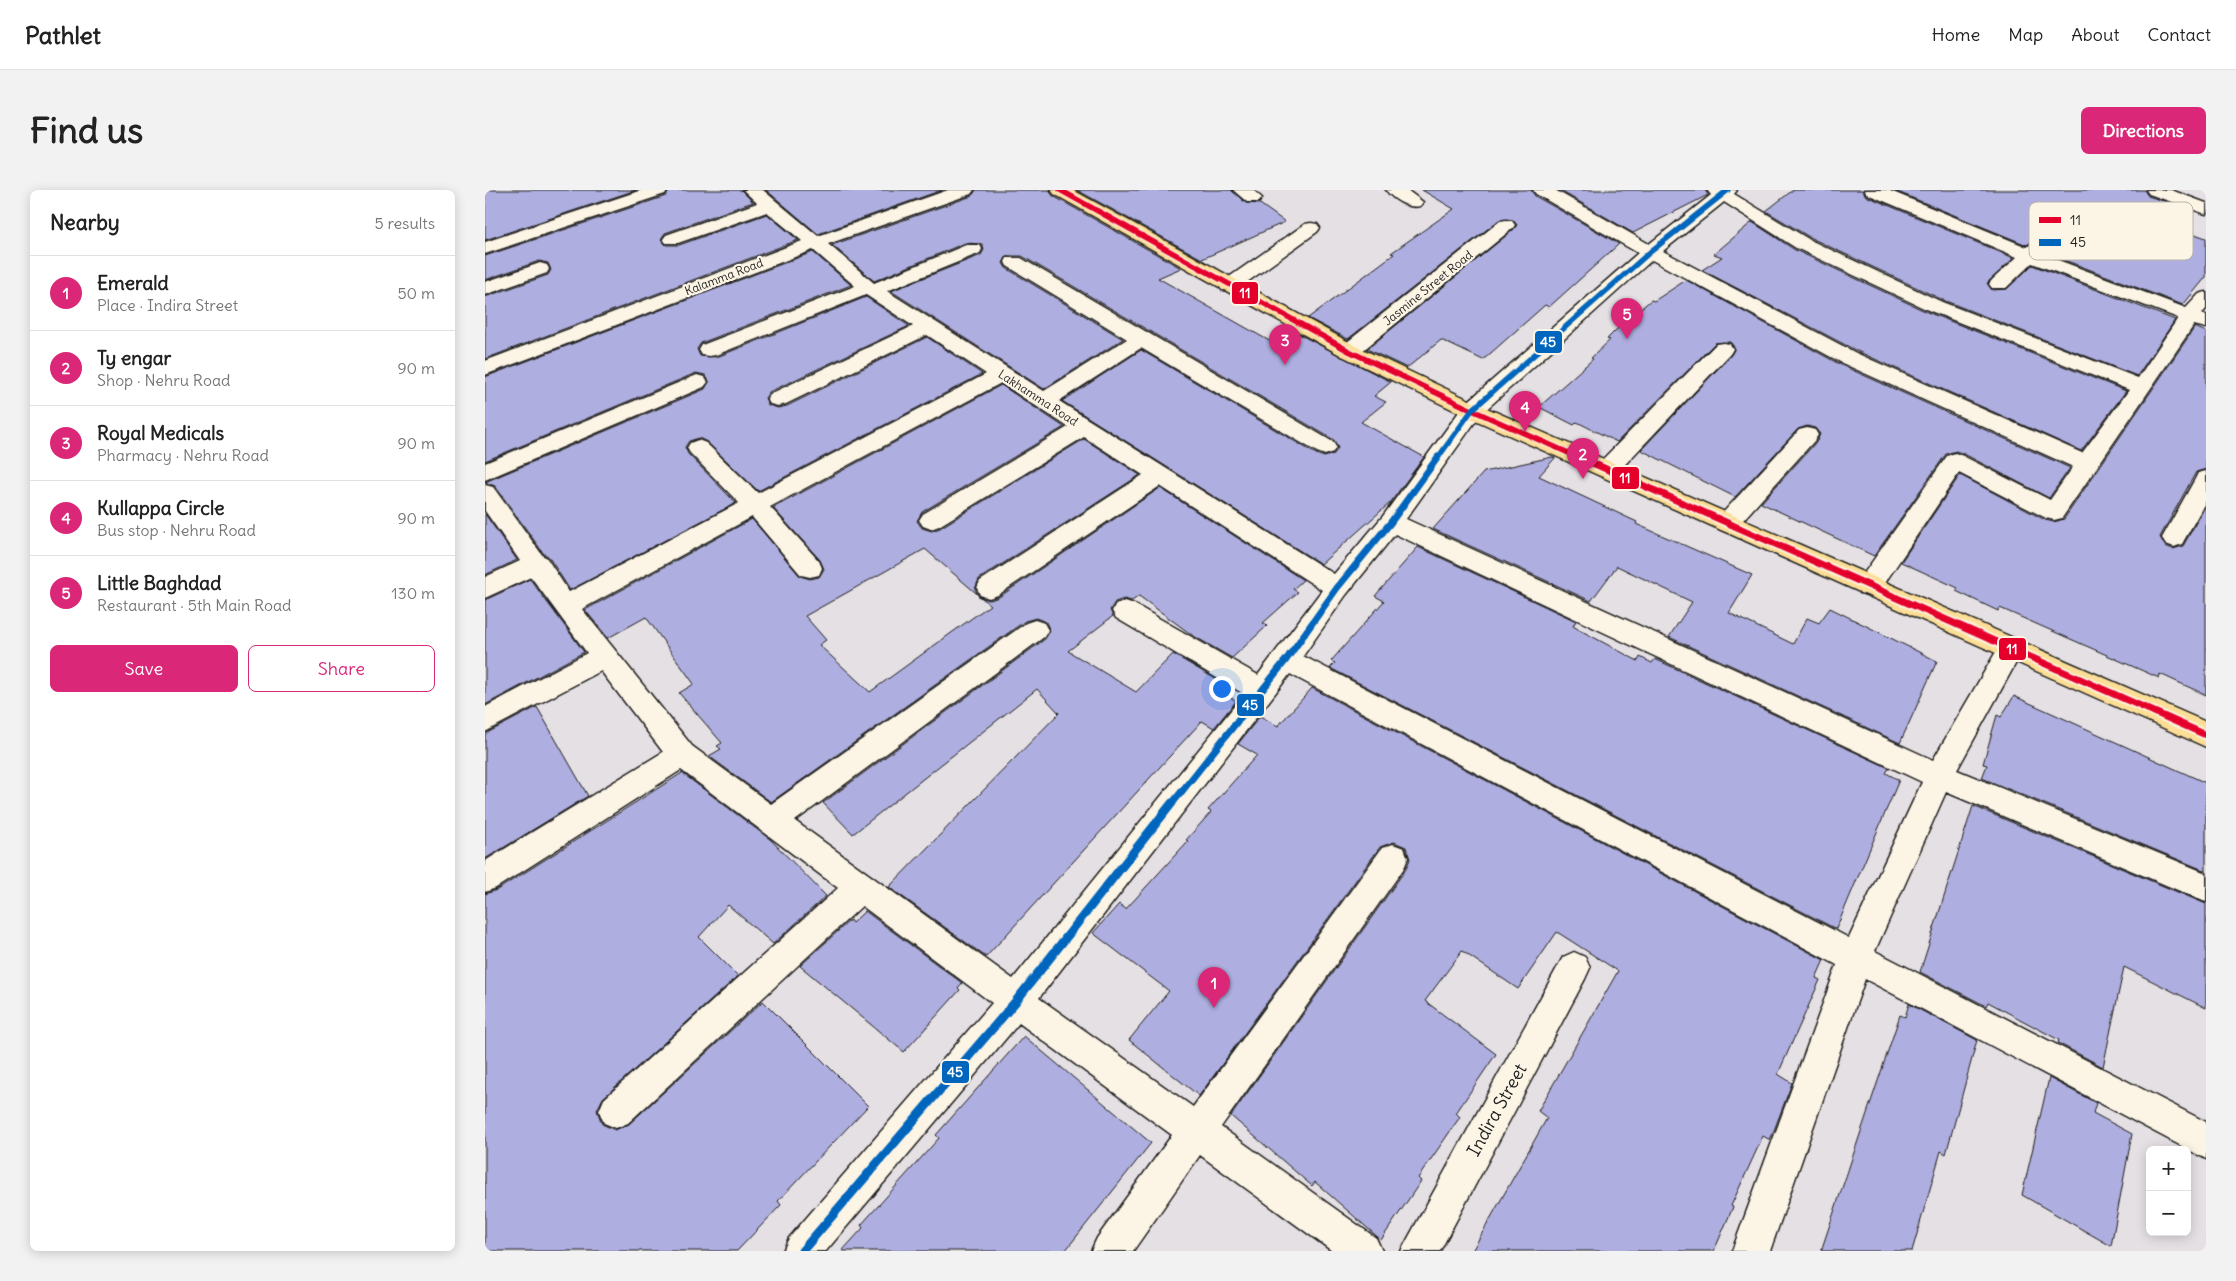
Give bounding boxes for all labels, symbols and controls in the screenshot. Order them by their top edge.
text: Pathlet [25,20,101,50]
text: Home [1932,23,1980,46]
text: Map [2008,23,2043,46]
text: About [2071,23,2119,46]
text: Contact [2147,23,2211,46]
button: Directions [2081,107,2206,154]
text: Find us [30,108,143,152]
legend [2029,202,2193,260]
text: Nearby [50,209,120,236]
text: 11 [2070,211,2081,229]
text: 5 results [374,213,435,233]
text: 45 [2070,233,2086,251]
street label: Jasmine Street Road [1380,247,1476,328]
street label: Kalamma Road [683,255,765,298]
text: Emerald [97,271,169,295]
line badge: 11 [1231,281,1259,305]
text: 1 [63,283,69,303]
text: 50 m [397,283,435,303]
text: 11 [1239,284,1251,302]
text: Place · Indira Street [97,295,238,315]
pin: 5 [1611,298,1643,339]
pin: 3 [1269,324,1301,365]
line badge: 45 [1534,330,1563,354]
text: 45 [1540,333,1556,351]
text: Ty engar [97,346,171,370]
text: 2 [62,358,70,378]
text: 90 m [397,358,435,378]
street label: Lakhamma Road [996,366,1081,429]
text: Shop · Nehru Road [97,370,230,390]
pin: 4 [1509,391,1541,432]
text: Royal Medicals [97,421,224,445]
text: 3 [61,433,71,453]
text: 90 m [397,433,435,453]
pin: 2 [1567,438,1599,479]
text: Pharmacy · Nehru Road [97,445,269,465]
line badge: 11 [1611,466,1640,490]
text: 11 [1619,469,1631,487]
text: Kullappa Circle [97,496,225,520]
text: 4 [61,508,71,528]
text: 90 m [397,508,435,528]
text: Bus stop · Nehru Road [97,520,256,540]
text: Little Baghdad [97,571,221,595]
text: 5 [61,583,71,603]
text: 130 m [391,583,435,603]
text: Restaurant · 5th Main Road [97,595,292,615]
line badge: 11 [1998,637,2027,661]
text: 11 [2006,640,2018,658]
button: Save [50,645,238,692]
button: Share [248,645,435,692]
your location [1209,676,1235,702]
line badge: 45 [1236,693,1265,717]
text: 45 [1242,696,1258,714]
pin: 1 [1198,967,1230,1008]
street label: Indira Street [1462,1059,1531,1160]
line badge: 45 [941,1060,970,1084]
text: 45 [947,1063,963,1081]
map controls [2146,1146,2191,1236]
button: + [2146,1146,2191,1191]
button: − [2146,1191,2191,1236]

